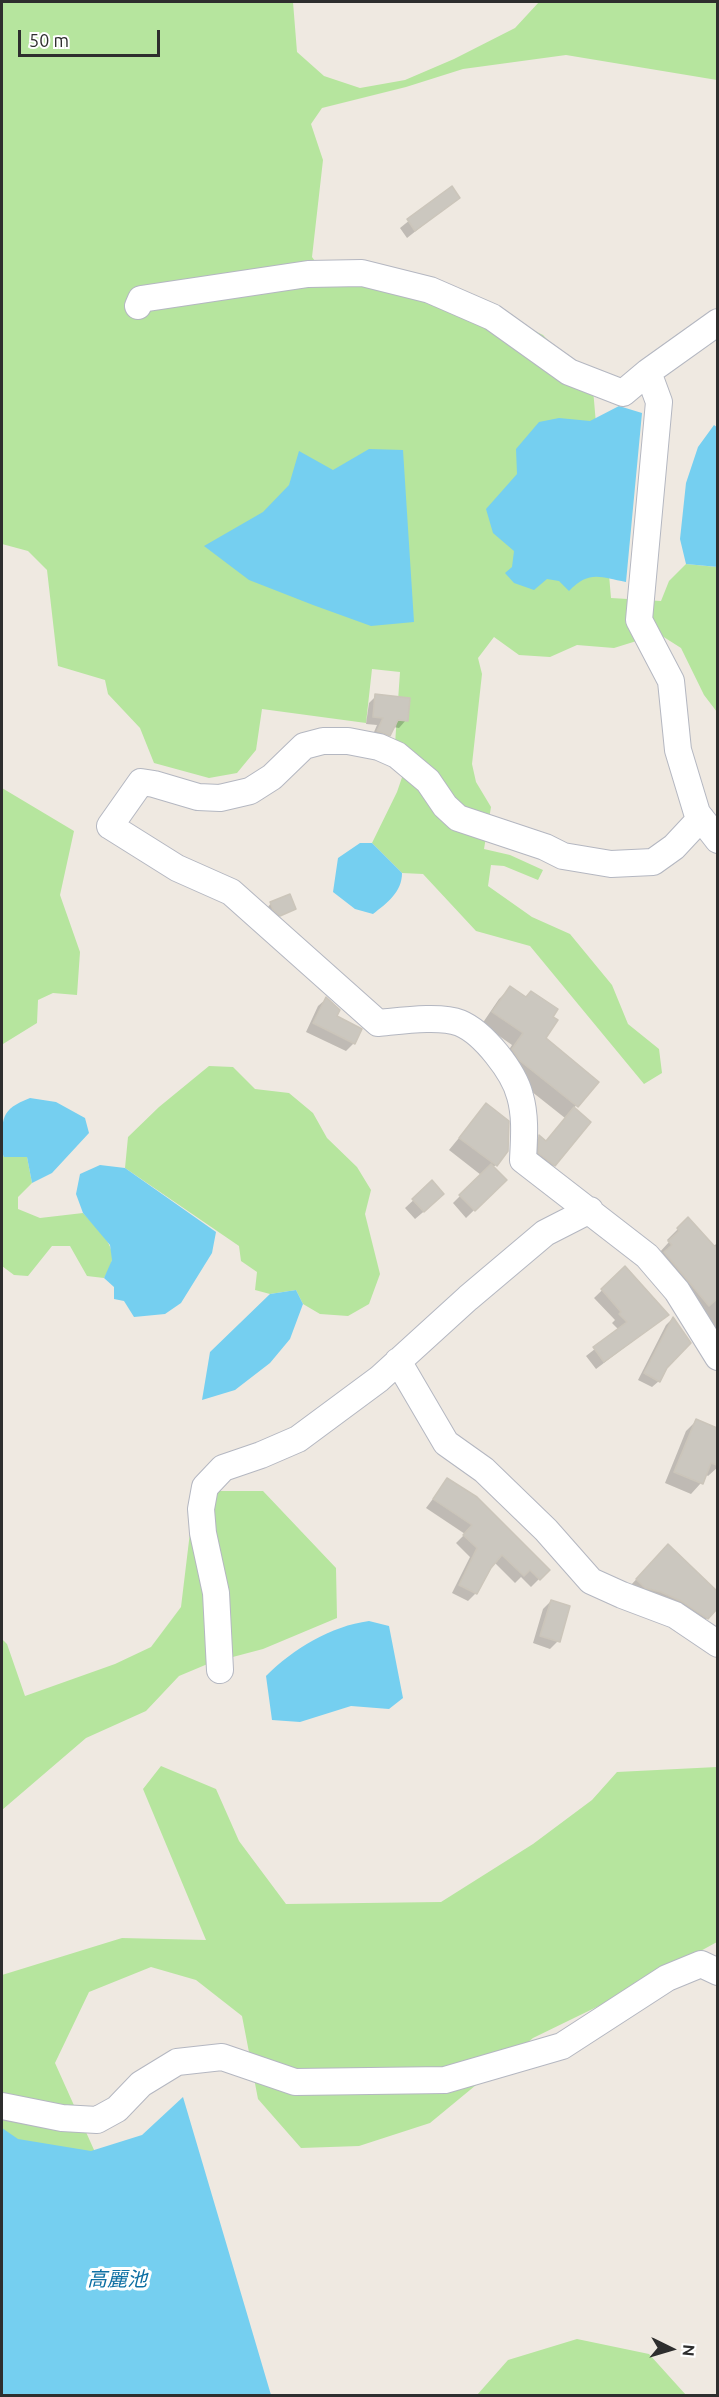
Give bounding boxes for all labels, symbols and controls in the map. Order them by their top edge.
scale bar [21,18,164,56]
text: 50 m [29,30,69,50]
water label: 高麗池 [87,2267,147,2291]
north arrow [641,2319,701,2379]
text: N [679,2344,698,2357]

